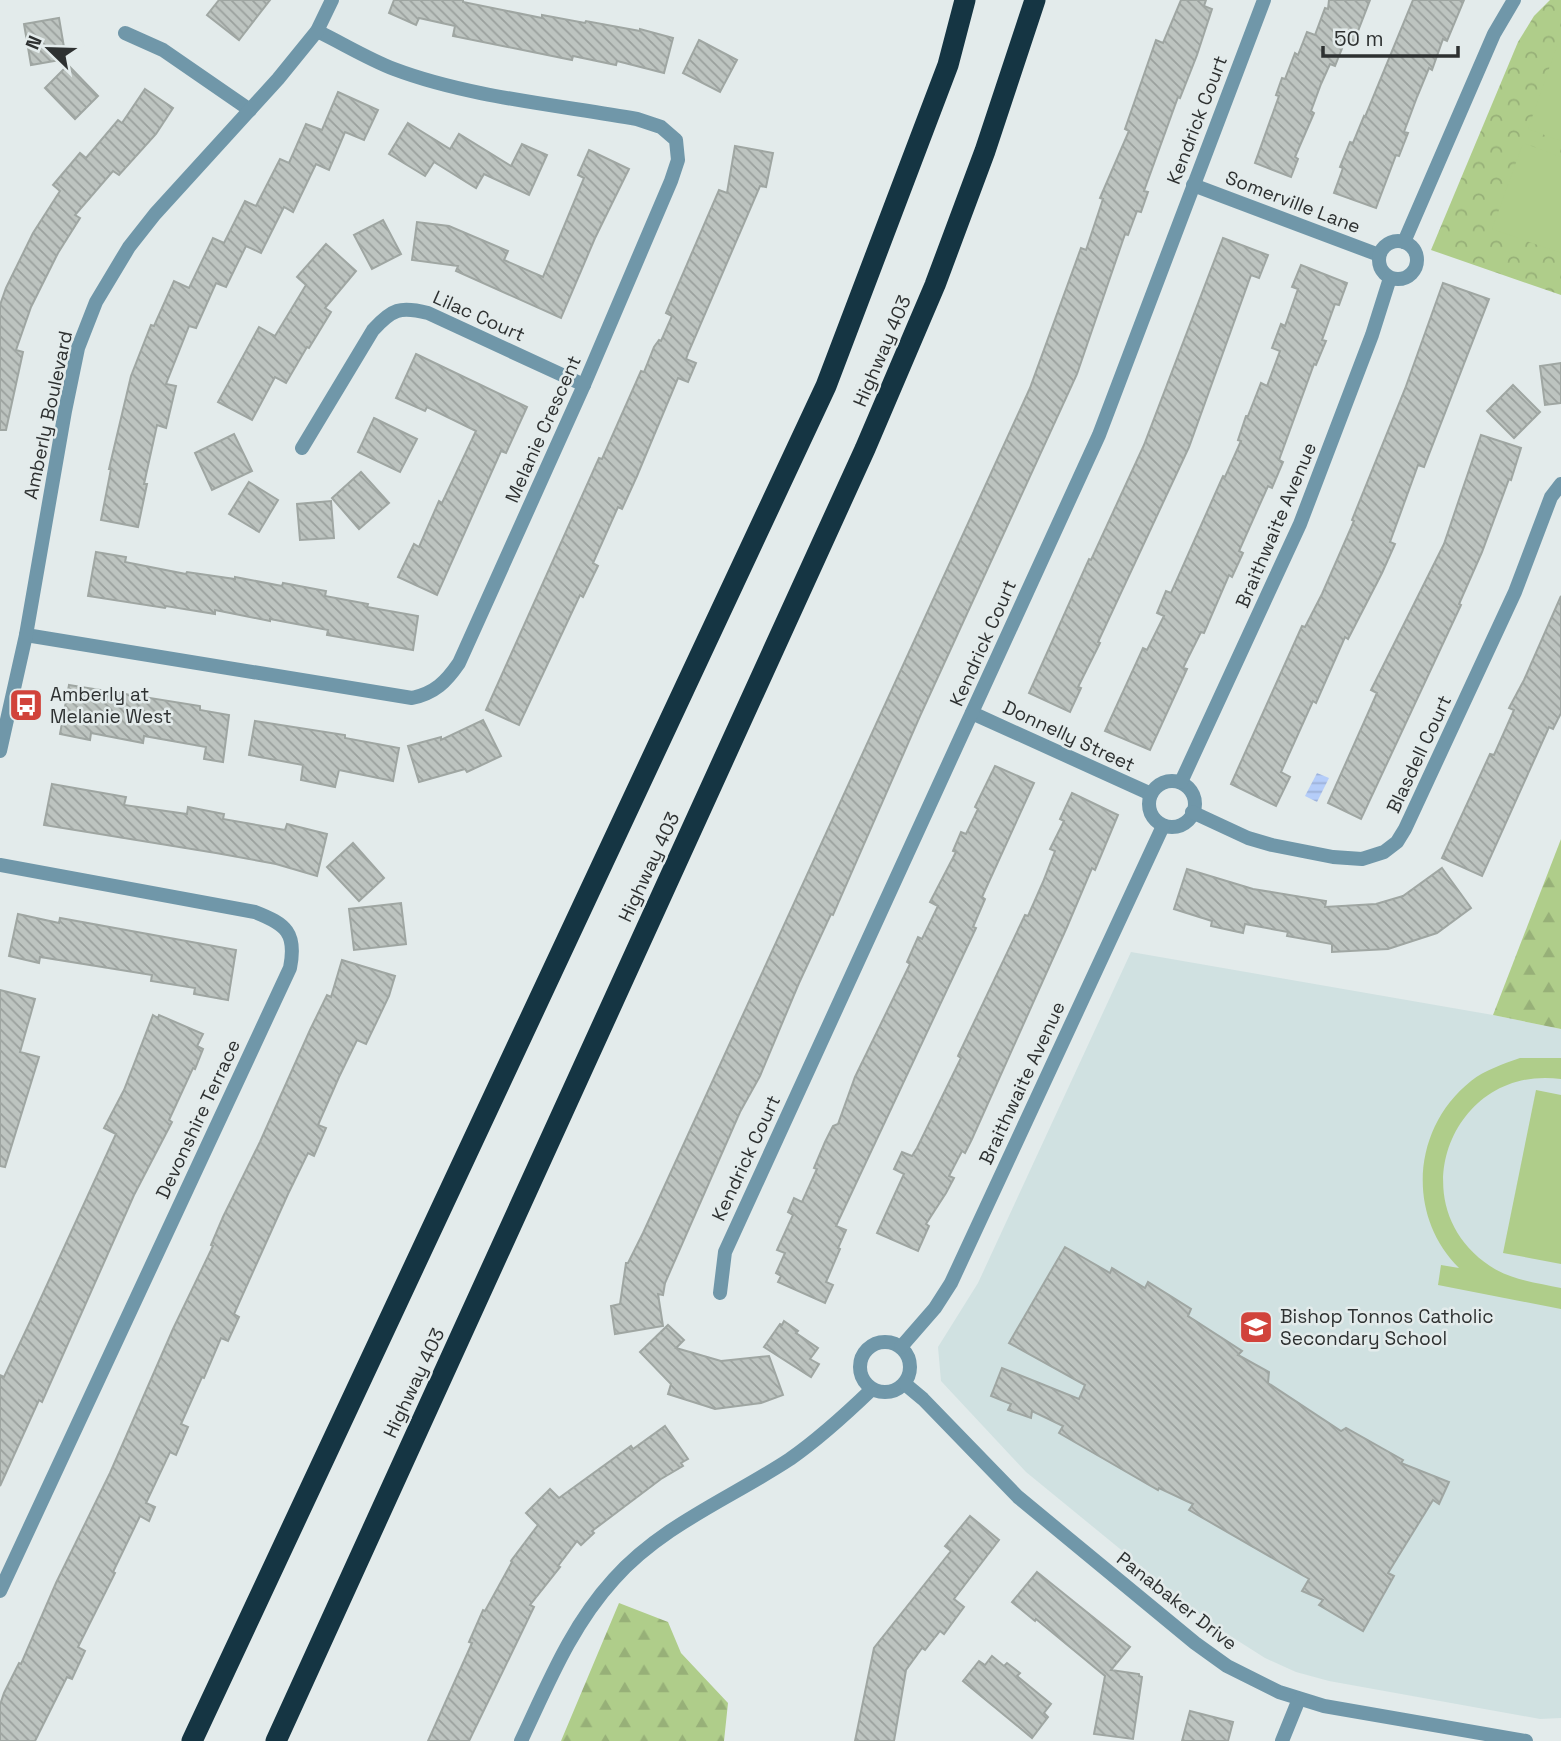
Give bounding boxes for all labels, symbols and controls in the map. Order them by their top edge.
north arrow [14,14,84,84]
scale bar [1323,14,1458,58]
text: 50 m [1334,25,1384,52]
text: N [20,32,48,53]
street label: Kendrick Court [1161,52,1233,188]
street label: Somerville Lane [1222,165,1364,239]
street label: Lilac Court [429,285,529,347]
street label: Highway 403 [847,292,917,410]
street label: Amberly Boulevard [18,329,78,501]
street label: Melanie Crescent [499,351,587,507]
street label: Braithwaite Avenue [1230,439,1322,611]
street label: Kendrick Court [944,576,1022,710]
place label: Amberly at Melanie West [50,682,172,729]
bus stop icon: Amberly at Melanie West [7,686,45,724]
street label: Blasdell Court [1381,691,1457,817]
street label: Donnelly Street [999,695,1139,777]
street label: Highway 403 [613,808,685,926]
street label: Braithwaite Avenue [973,997,1071,1169]
street label: Devonshire Terrace [150,1035,246,1203]
street label: Kendrick Court [706,1091,786,1225]
place label: Bishop Tonnos Catholic Secondary School [1280,1304,1494,1351]
school or university icon: Bishop Tonnos Catholic Secondary School [1237,1308,1275,1346]
street label: Highway 403 [378,1324,450,1442]
street label: Panabaker Drive [1112,1546,1242,1656]

